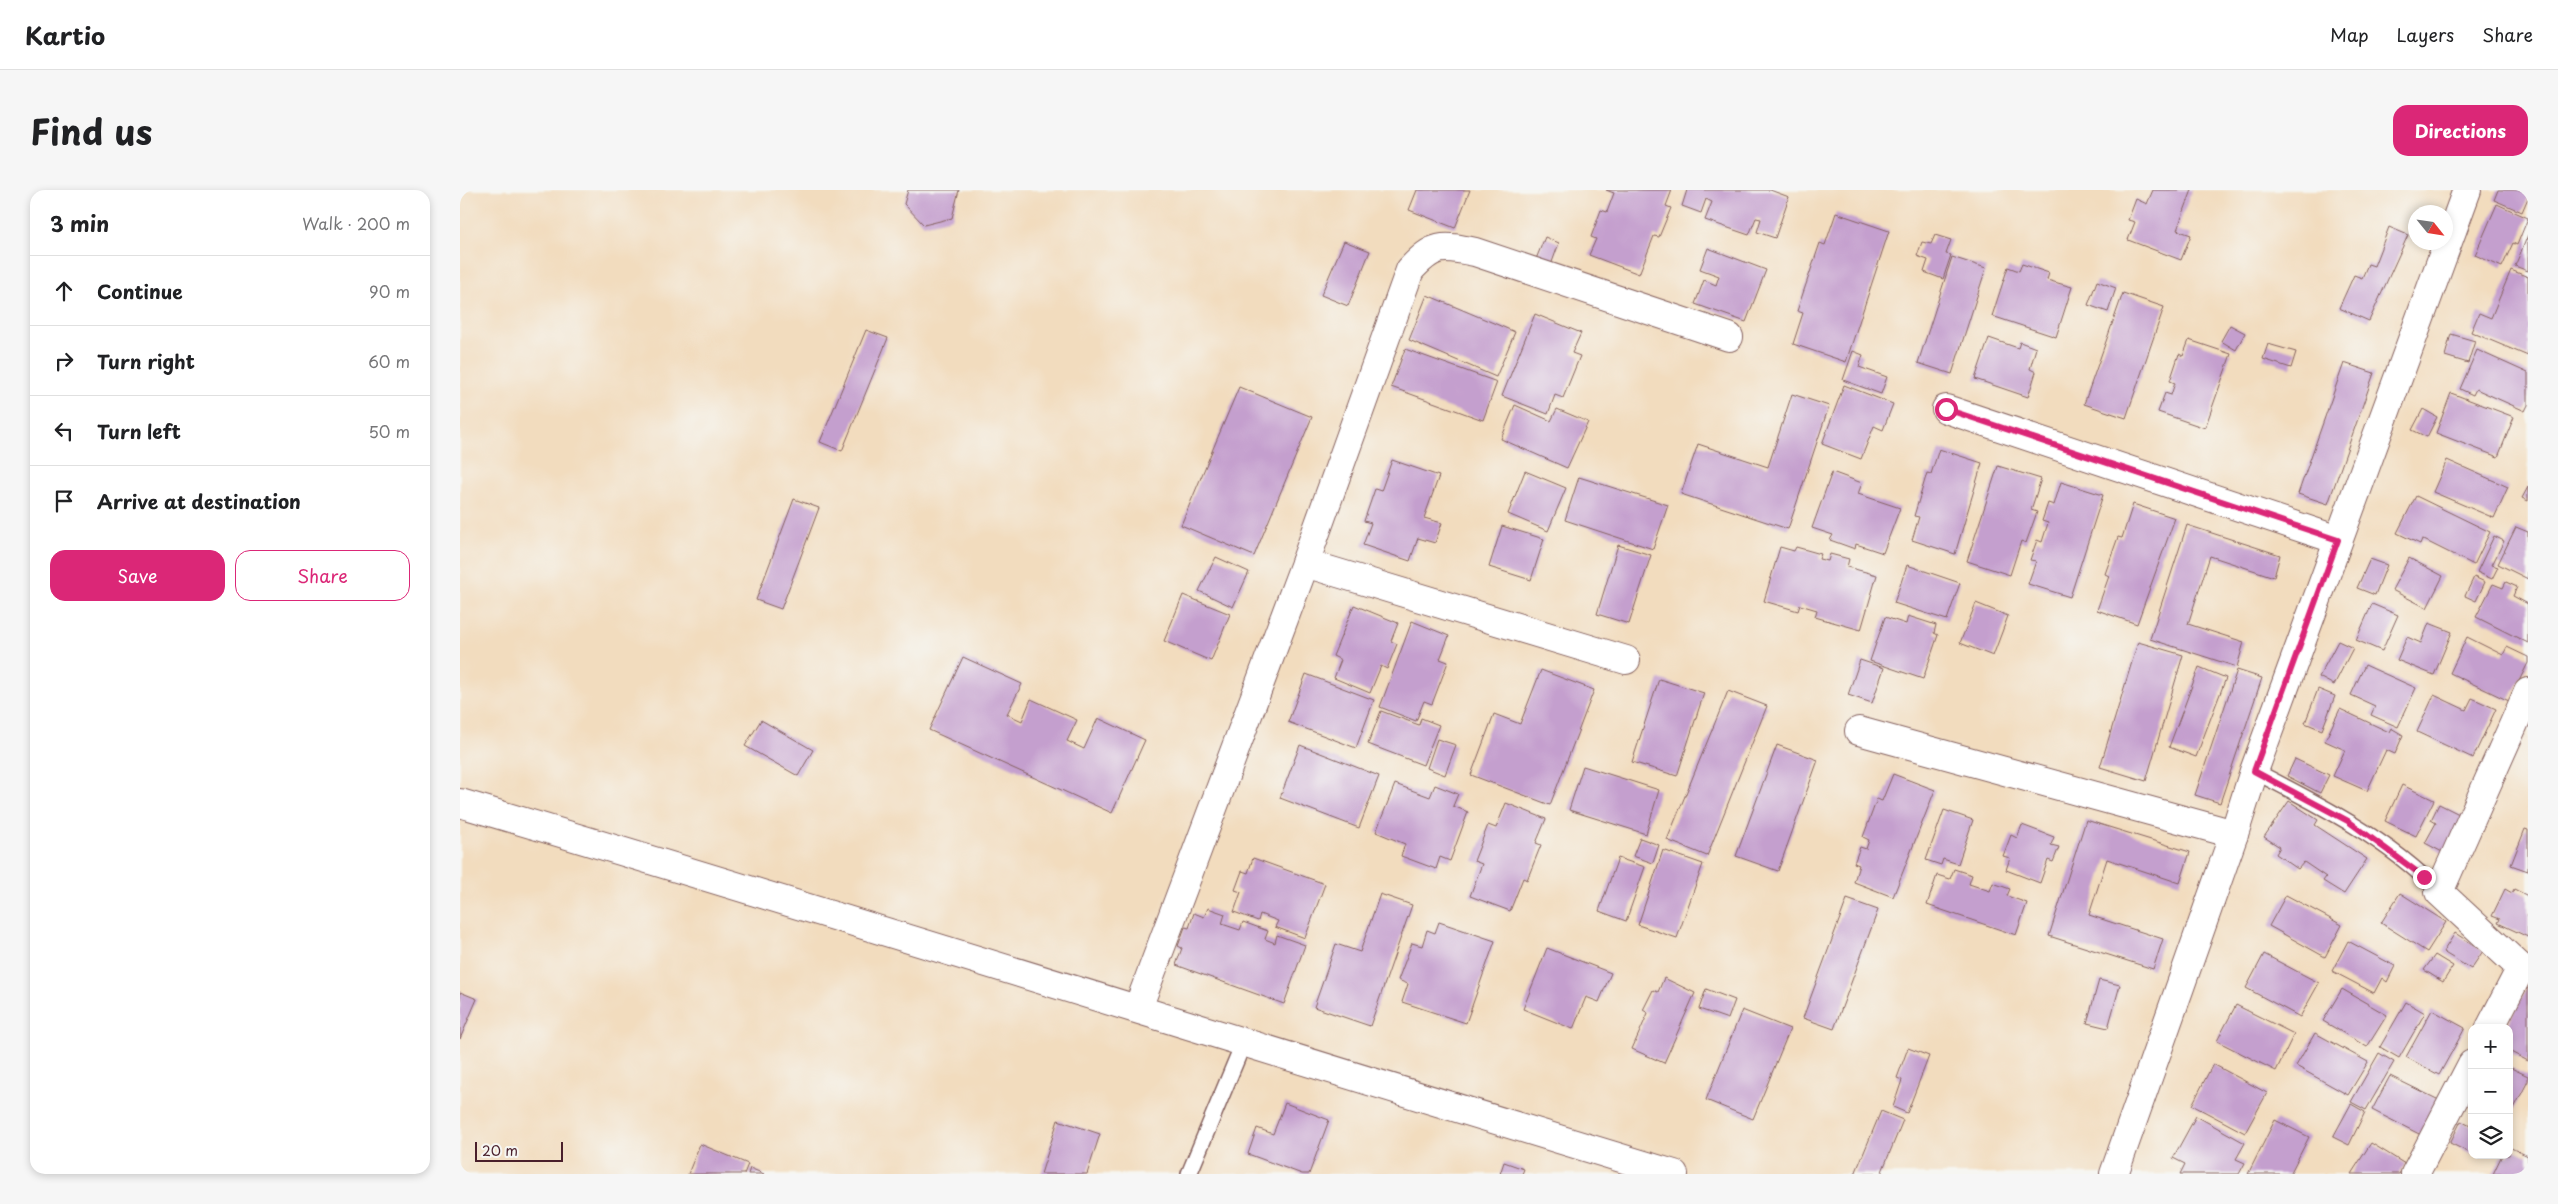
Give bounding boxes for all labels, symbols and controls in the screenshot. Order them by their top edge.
text: Kartio [25,17,105,53]
text: Map [2330,21,2369,48]
text: Layers [2397,21,2454,48]
text: Share [2482,21,2533,48]
text: Find us [30,104,152,157]
button: Directions [2393,105,2528,156]
north arrow [2408,205,2453,250]
text: 3 min [50,207,109,239]
text: Walk · 200 m [302,211,410,235]
icon: ahead [50,277,78,305]
text: Continue [97,277,183,305]
text: 90 m [369,279,410,303]
icon: right [50,347,78,375]
text: Turn right [97,347,195,375]
text: 60 m [368,349,410,373]
route start [1935,398,1958,421]
icon: left [50,417,78,445]
text: Turn left [97,417,181,445]
text: 50 m [369,419,410,443]
icon: arrive [50,487,78,515]
text: Arrive at destination [97,487,301,515]
button: Save [50,550,225,601]
button: Share [235,550,410,601]
route end [2413,866,2436,889]
map controls [2468,1024,2513,1159]
button: + [2468,1024,2513,1069]
button: − [2468,1069,2513,1114]
button: layers [2468,1114,2513,1159]
scale bar [475,1139,562,1162]
text: 20 m [482,1140,518,1161]

